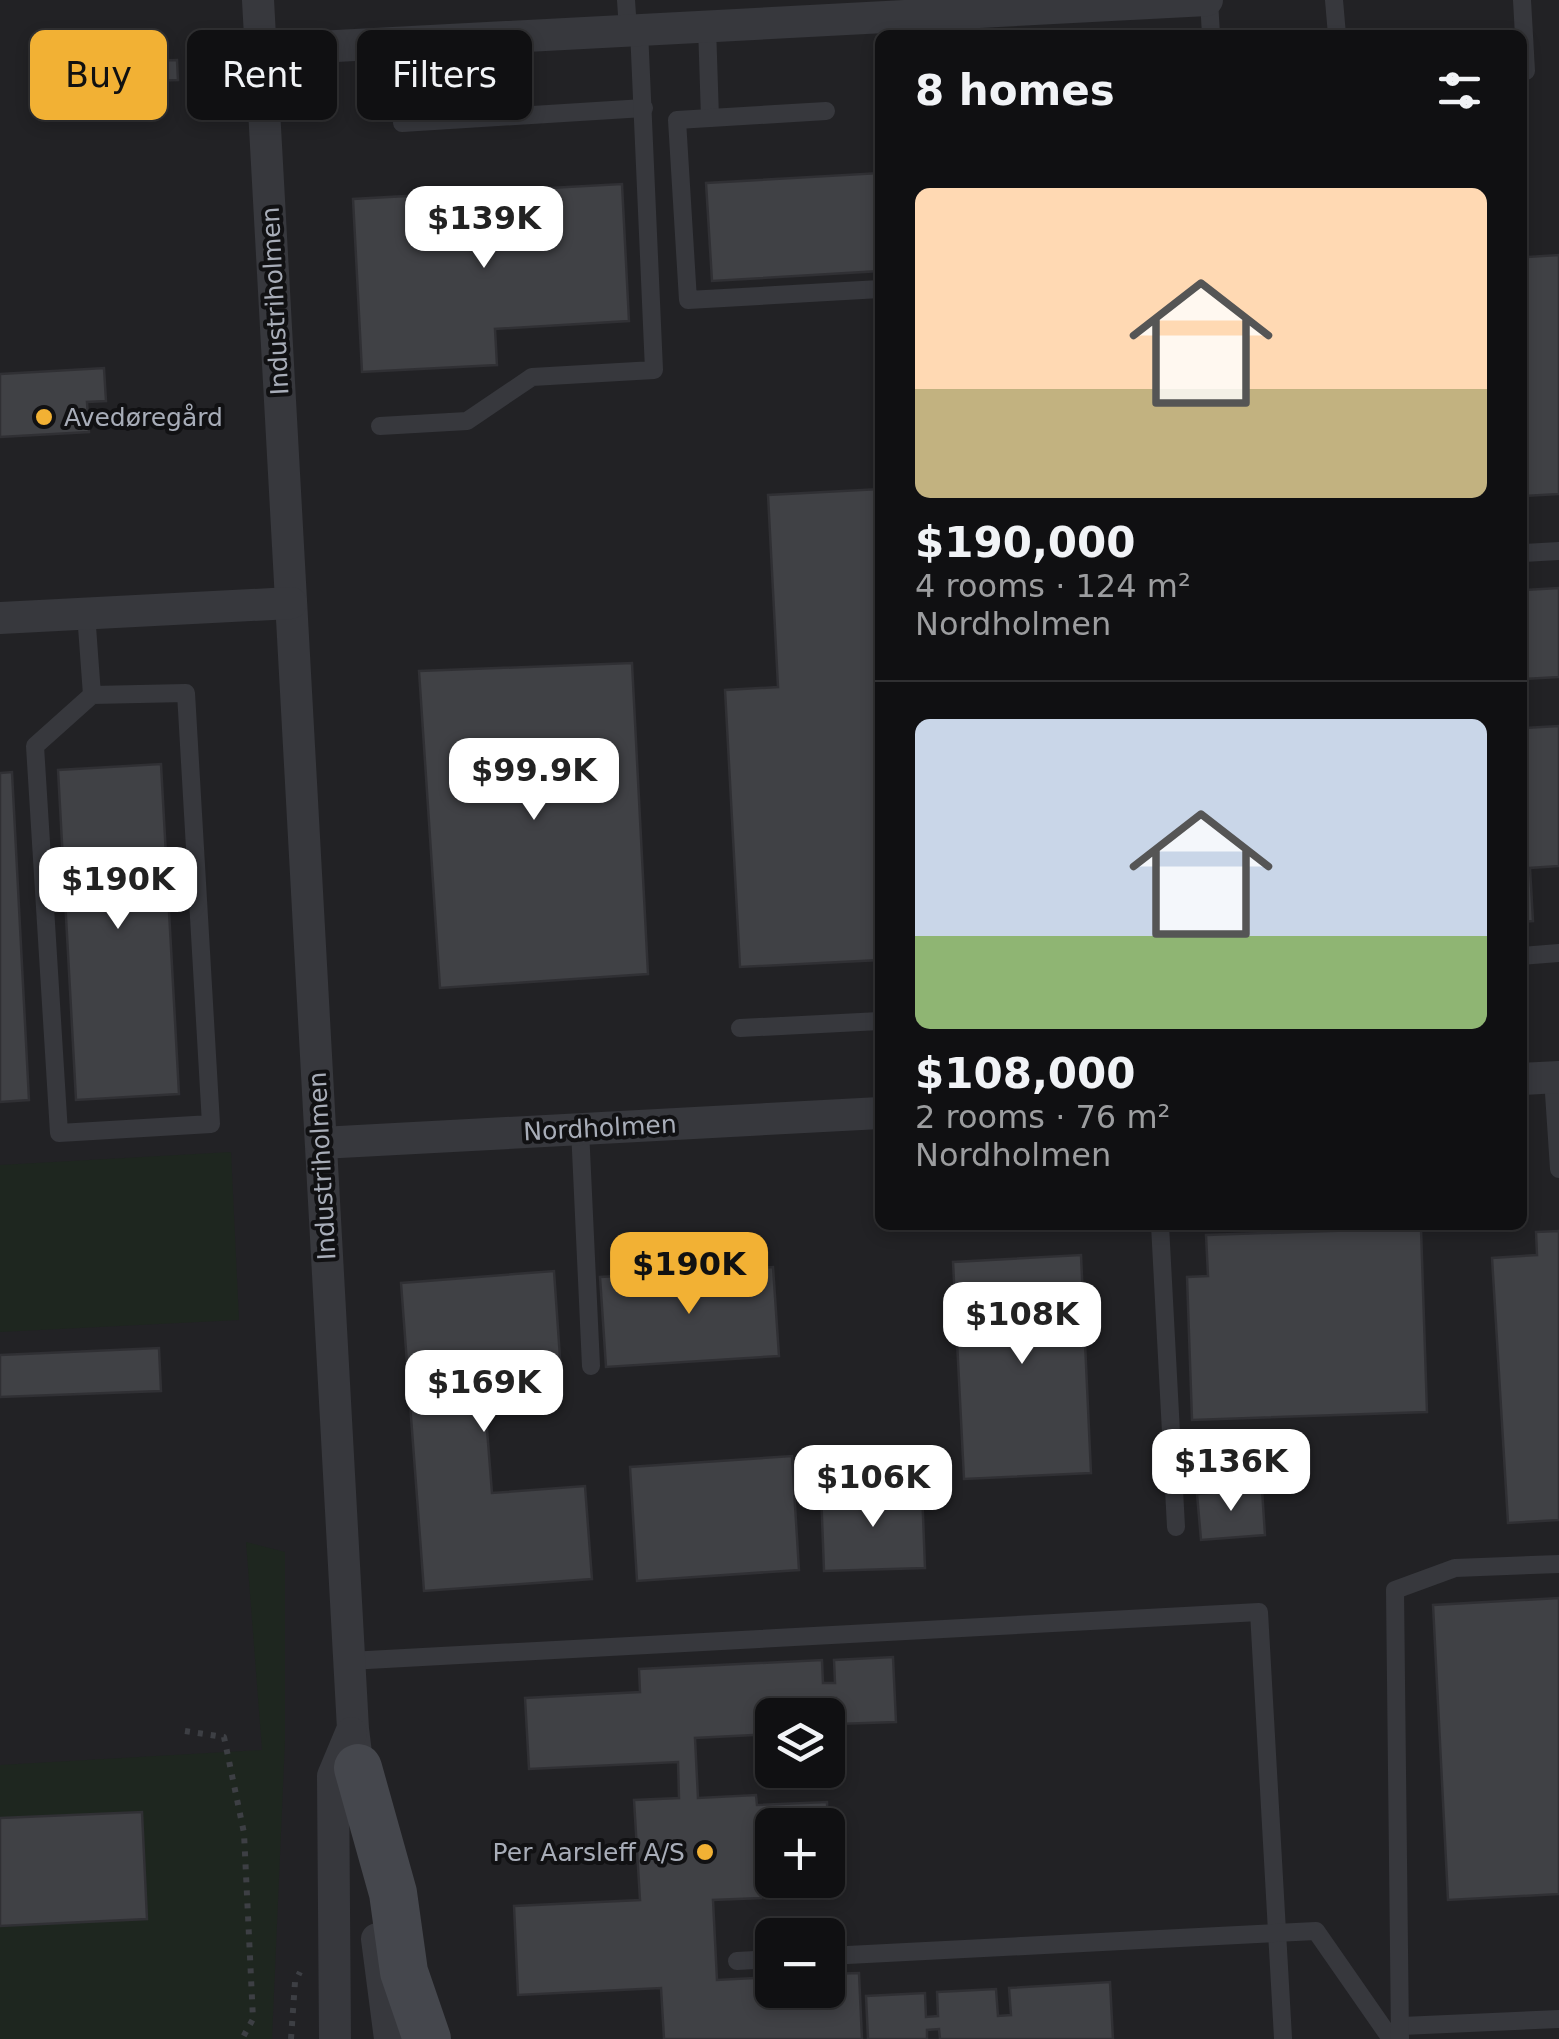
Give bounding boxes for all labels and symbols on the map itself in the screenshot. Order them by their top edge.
pin: $139K [414,186,554,271]
street label: Industriholmen [256,206,294,396]
place label: Avedøregård [64,403,223,432]
marker: Avedøregård [33,406,55,428]
pin: $99.9K [453,738,615,823]
pin: $190K [48,847,188,932]
street label: Industriholmen [303,1071,341,1261]
street label: Nordholmen [523,1110,677,1146]
pin: $190K [619,1232,759,1317]
pin: $108K [952,1282,1092,1367]
pin: $169K [414,1350,554,1435]
pin: $136K [1161,1429,1301,1514]
pin: $106K [803,1445,943,1530]
place label: Per Aarsleff A/S [493,1838,685,1867]
marker: Per Aarsleff A/S [694,1841,716,1863]

